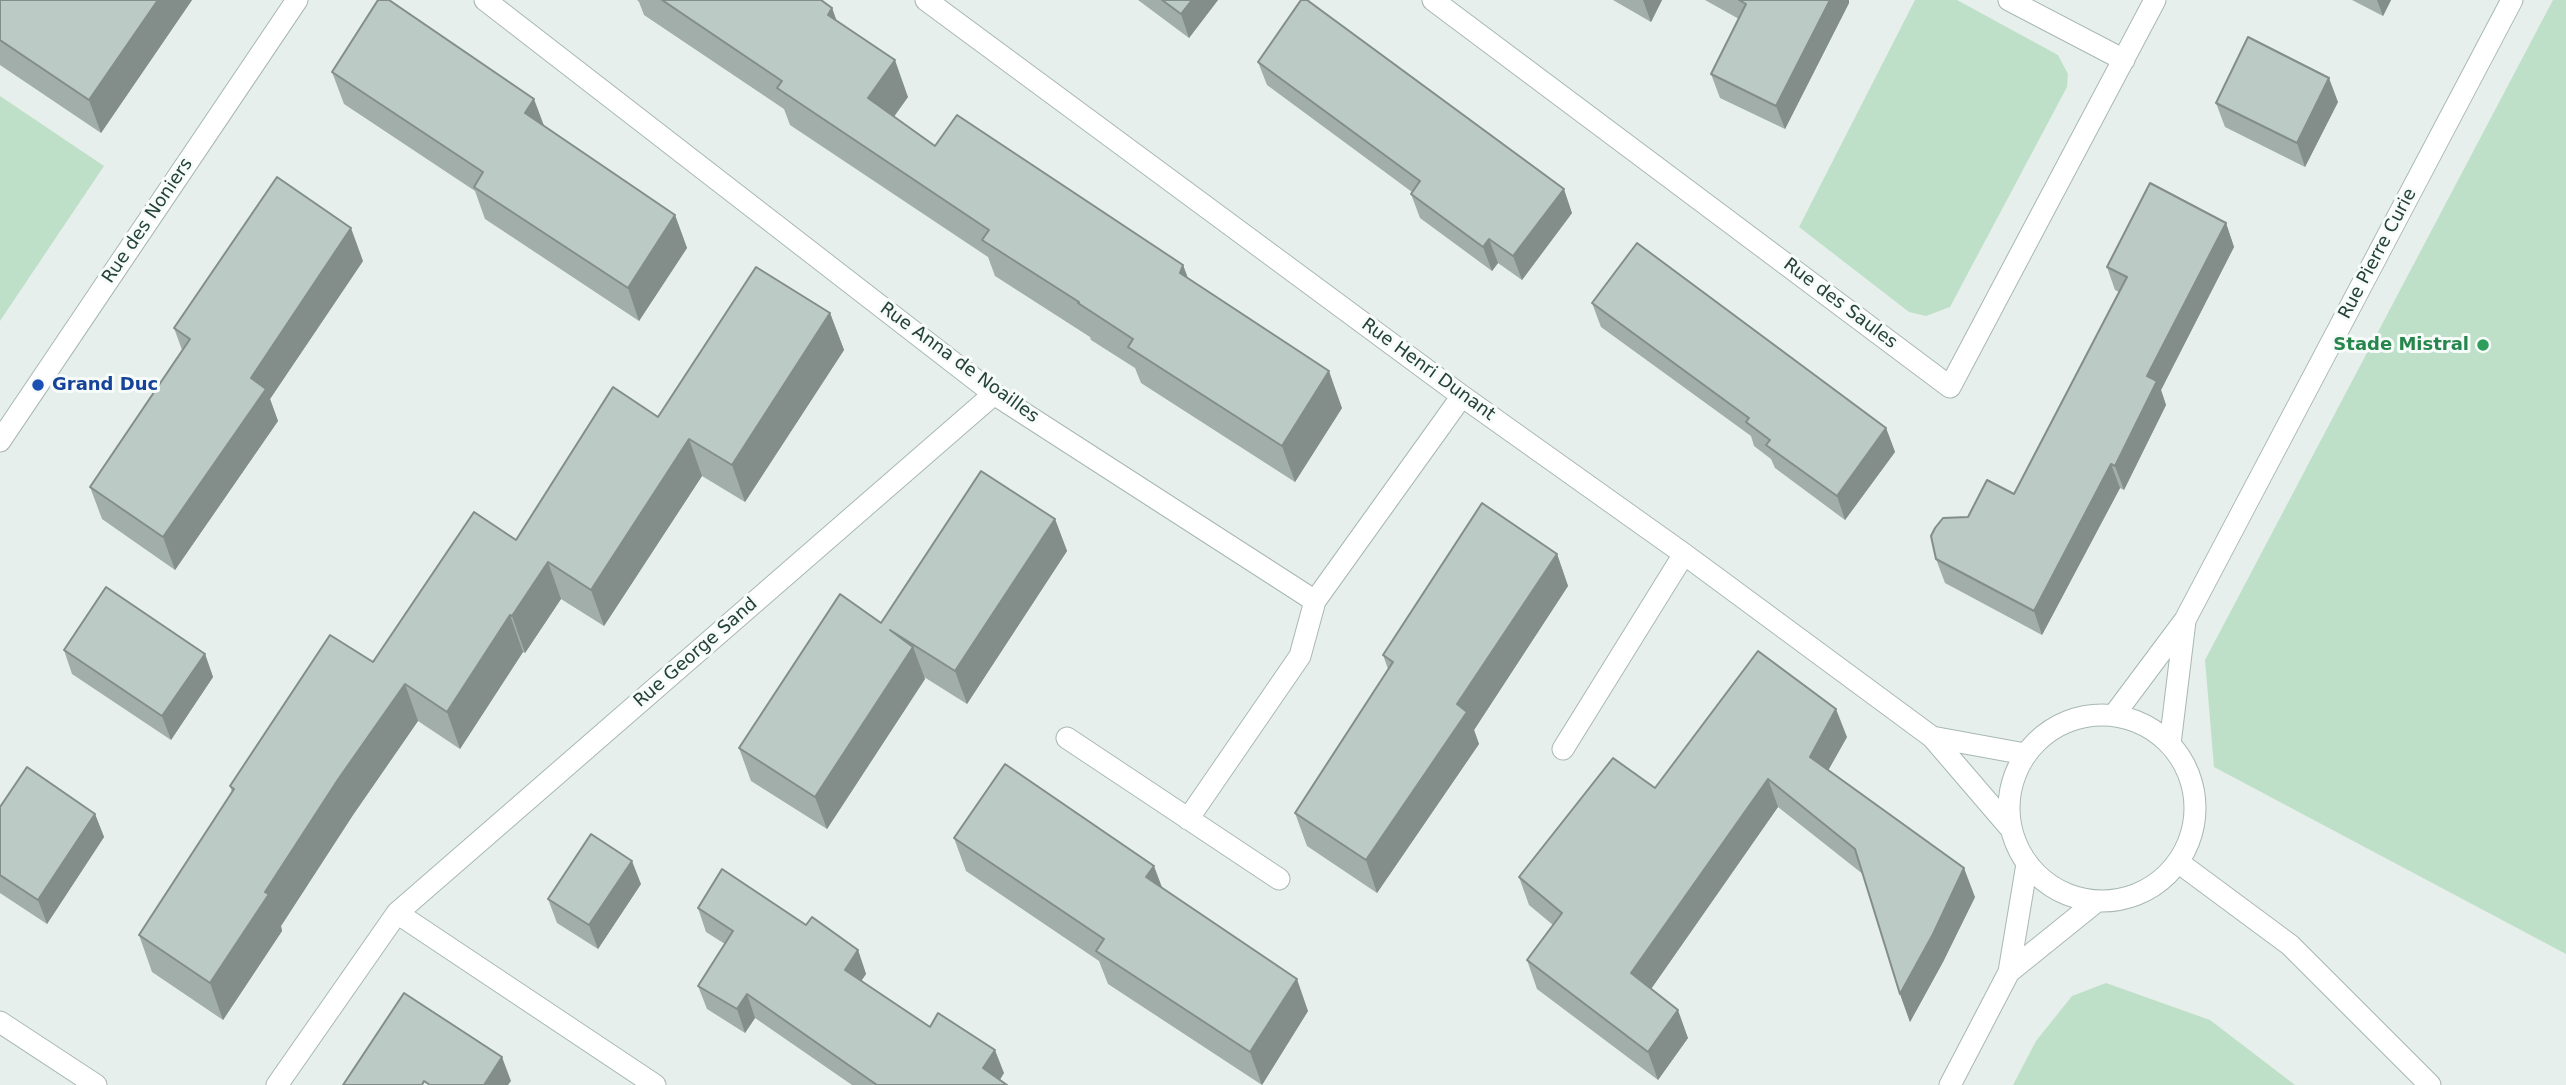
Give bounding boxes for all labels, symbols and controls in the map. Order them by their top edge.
street label: Rue des Noniers [98,154,198,288]
street label: Rue Pierre Curie [2334,185,2422,323]
street label: Rue des Saules [1779,254,1901,354]
street label: Rue Anna de Noailles [875,298,1043,428]
street label: Rue Henri Dunant [1357,314,1499,426]
place label: Stade Mistral [2333,334,2469,356]
marker: Stade Mistral [2475,337,2491,353]
place label: Grand Duc [52,374,158,396]
marker: Grand Duc [30,377,46,393]
street label: Rue George Sand [630,594,762,712]

